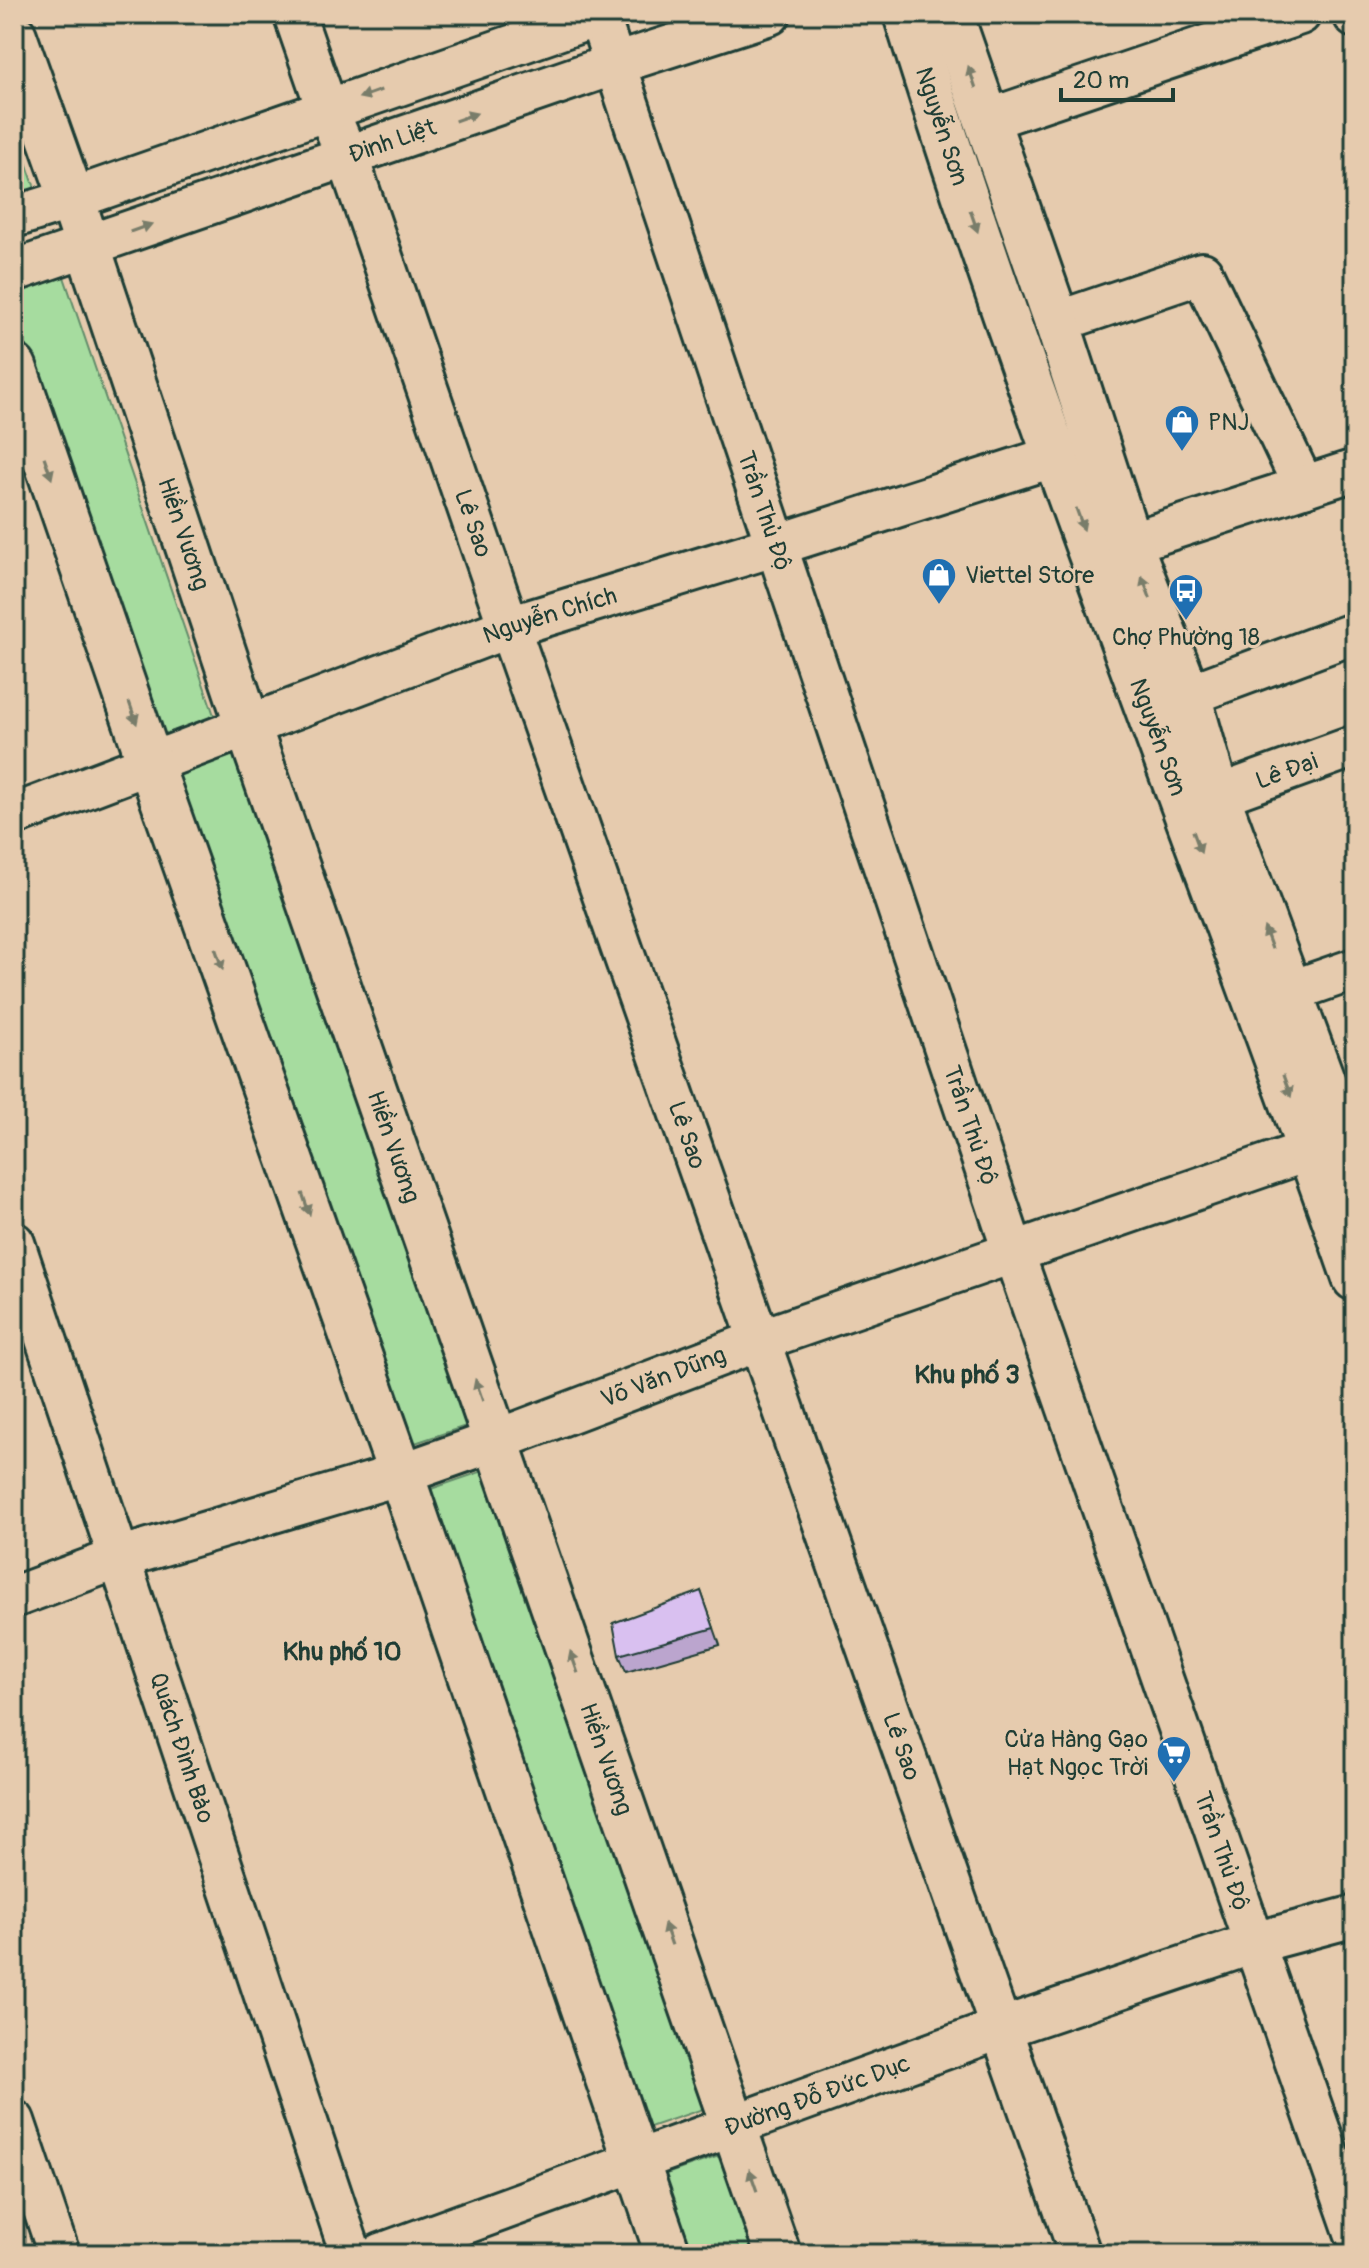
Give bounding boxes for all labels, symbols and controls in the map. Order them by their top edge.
scale bar [1061,52,1173,102]
street label: Nguyễn Sơn [909,64,975,189]
one-way arrow [965,64,977,88]
text: 20 m [1073,66,1129,95]
one-way arrow [358,89,382,101]
one-way arrow [454,110,478,122]
street label: Đinh Liệt [345,112,440,169]
one-way arrow [968,209,981,233]
one-way arrow [129,221,153,233]
shop icon: PNJ [1163,403,1201,453]
place label: PNJ [1208,408,1249,437]
street label: Trần Thủ Độ [731,447,798,574]
one-way arrow [43,456,55,480]
street label: Hiền Vương [152,474,216,594]
street label: Lê Sao [448,486,498,561]
one-way arrow [1074,507,1087,531]
shop icon: Viettel Store [920,556,958,606]
place label: Viettel Store [965,561,1094,590]
bus stop icon: Chợ Phường 18 [1167,572,1205,622]
one-way arrow [1139,575,1152,599]
street label: Nguyễn Chích [479,580,620,650]
place label: Chợ Phường 18 [1112,623,1260,652]
street label: Nguyễn Sơn [1123,675,1193,800]
one-way arrow [128,702,140,726]
street label: Lê Đại [1252,746,1322,795]
one-way arrow [1192,830,1204,854]
one-way arrow [1262,926,1274,950]
one-way arrow [214,947,226,971]
street label: Trần Thủ Độ [937,1062,1004,1188]
one-way arrow [1281,1074,1294,1098]
street label: Hiền Vương [361,1087,427,1207]
street label: Lê Sao [662,1097,712,1173]
one-way arrow [300,1192,313,1216]
street label: Võ Văn Dũng [597,1340,730,1414]
district label: Khu phố 3 [914,1359,1020,1391]
one-way arrow [473,1378,485,1402]
district label: Khu phố 10 [283,1636,401,1668]
one-way arrow [567,1650,579,1674]
street label: Quách Đình Bảo [144,1669,221,1827]
street label: Hiền Vương [573,1699,639,1819]
street label: Lê Sao [877,1709,927,1784]
place label: Cửa Hàng Gạo Hạt Ngọc Trời [1004,1725,1148,1782]
supermarket icon: Cửa Hàng Gạo Hạt Ngọc Trời [1155,1734,1193,1784]
street label: Trần Thủ Độ [1188,1788,1256,1914]
one-way arrow [661,1922,674,1946]
street label: Đường Đỗ Đức Dục [720,2048,914,2142]
one-way arrow [746,2168,758,2192]

